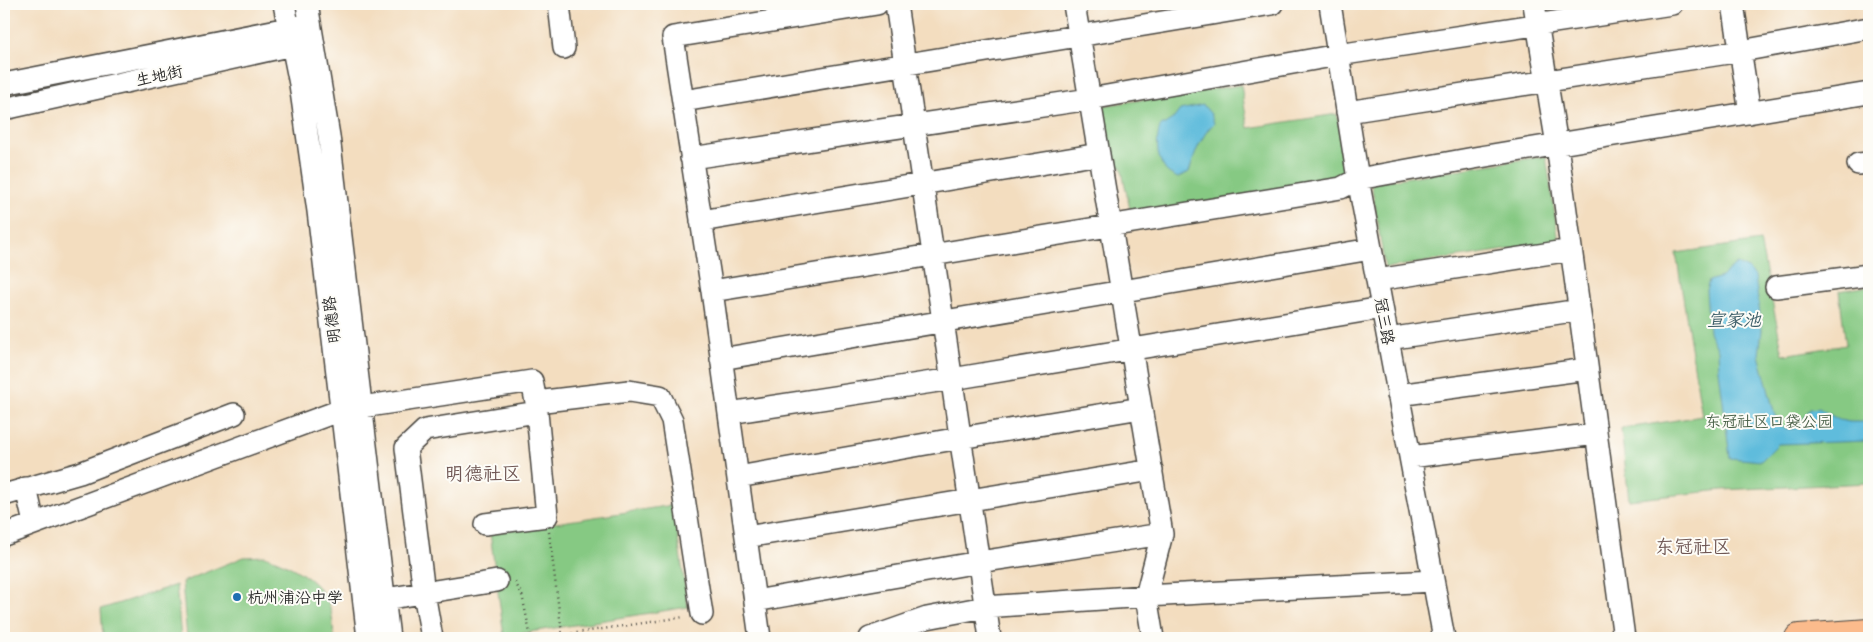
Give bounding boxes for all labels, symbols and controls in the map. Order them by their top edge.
street label: 生地街 [133,56,186,95]
street label: 明德路 [314,294,349,346]
street label: 冠三路 [1366,295,1403,347]
water label: 宣家池 [1707,304,1762,336]
park label: 东冠社区口袋公园 [1705,407,1833,436]
district label: 明德社区 [445,457,521,490]
district label: 东冠社区 [1655,530,1731,563]
place label: 杭州浦沿中学 [247,583,343,612]
marker: 杭州浦沿中学 [231,591,243,603]

